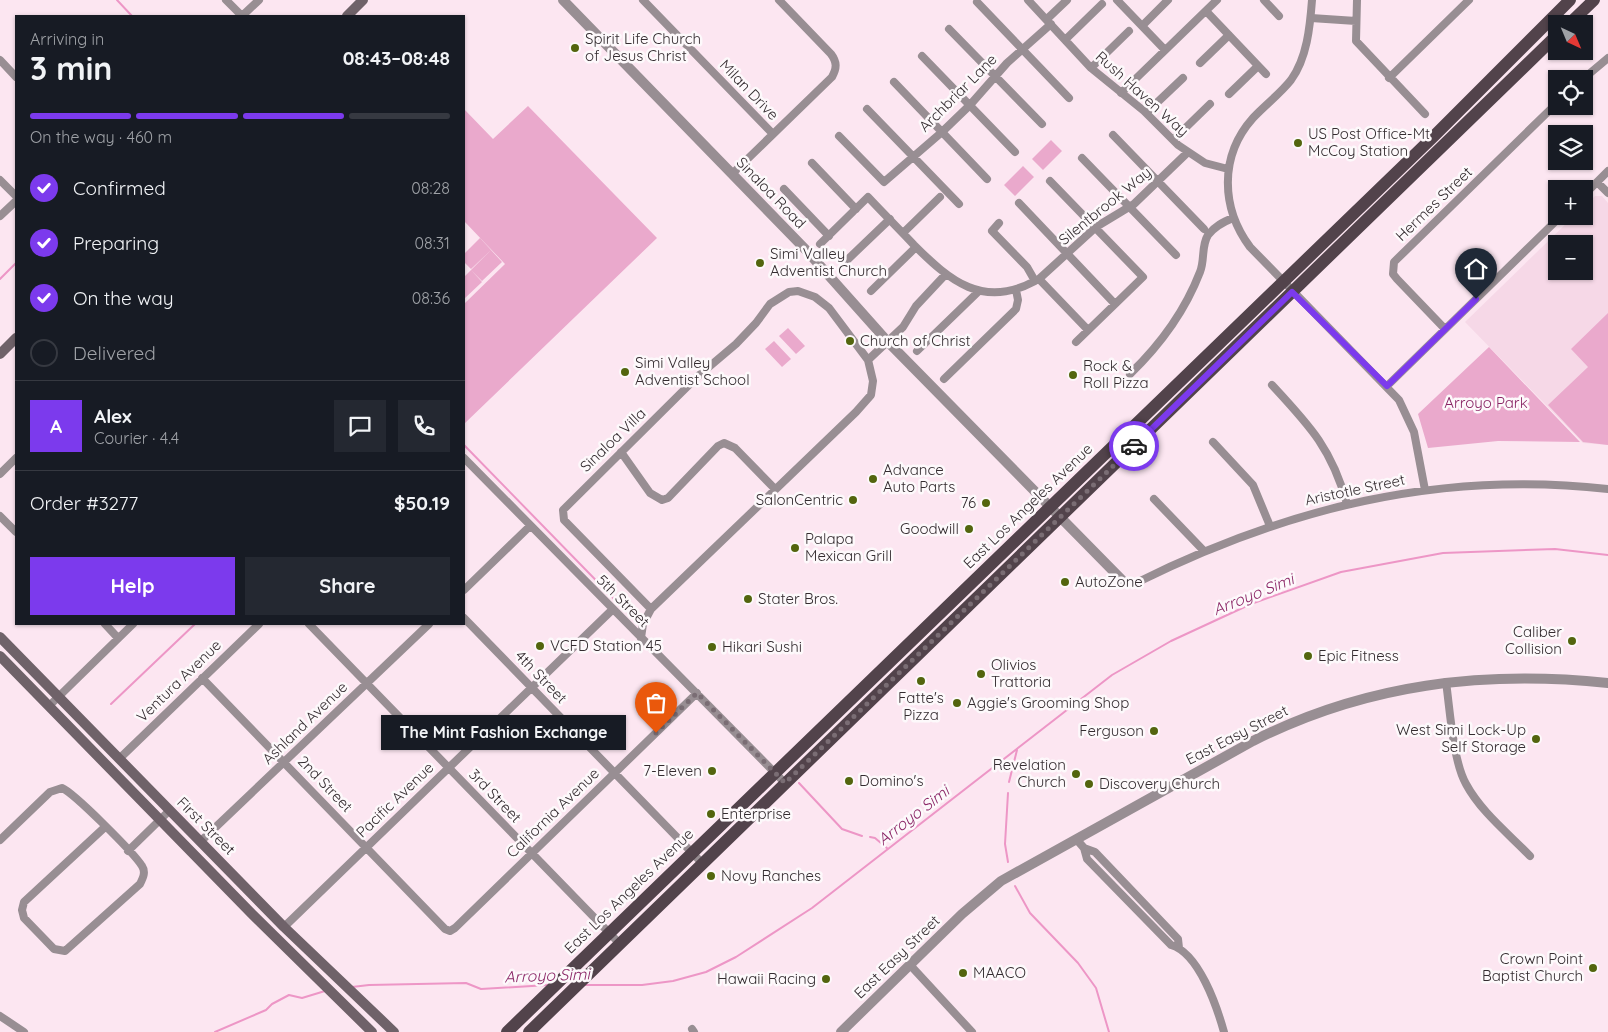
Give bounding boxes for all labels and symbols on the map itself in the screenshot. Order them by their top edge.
north arrow [1548,15,1592,60]
place label: Spirit Life Church of Jesus Christ [585,29,701,65]
marker: Spirit Life Church of Jesus Christ [569,42,581,54]
street label: Rush Haven Way [1092,47,1193,140]
street label: Archbriar Lane [915,50,1001,136]
street label: Milan Drive [716,55,783,124]
place label: US Post Office-Mt McCoy Station [1308,124,1430,160]
marker: US Post Office-Mt McCoy Station [1292,137,1304,149]
street label: Sinaloa Road [733,153,810,232]
street label: Silentbrook Way [1054,162,1155,249]
street label: Hermes Street [1391,162,1476,245]
place label: Simi Valley Adventist Church [770,244,887,280]
pin [1455,248,1497,299]
marker: Simi Valley Adventist Church [754,257,766,269]
place label: Church of Christ [860,331,971,350]
marker: Church of Christ [844,335,856,347]
place label: Simi Valley Adventist School [635,353,750,389]
place label: Rock & Roll Pizza [1083,356,1149,392]
marker: Simi Valley Adventist School [619,366,631,378]
marker: Rock & Roll Pizza [1067,369,1079,381]
park label: Arroyo Park [1444,393,1528,412]
street label: Sinaloa Villa [576,404,650,476]
courier [1109,421,1159,471]
street label: East Los Angeles Avenue [959,439,1096,572]
place label: Advance Auto Parts [883,460,955,496]
street label: Aristotle Street [1303,470,1407,509]
marker: Advance Auto Parts [867,473,879,485]
place label: SalonCentric [756,490,843,509]
place label: 76 [961,493,976,512]
marker: SalonCentric [847,494,859,506]
marker: 76 [980,497,992,509]
place label: Goodwill [900,519,959,538]
marker: Goodwill [963,523,975,535]
place label: Palapa Mexican Grill [805,529,892,565]
marker: Palapa Mexican Grill [789,542,801,554]
water label: Arroyo Simi [1210,568,1298,619]
street label: 5th Street [593,570,654,631]
place label: AutoZone [1075,572,1143,591]
marker: AutoZone [1059,576,1071,588]
place label: Stater Bros. [758,589,838,608]
marker: Stater Bros. [742,593,754,605]
place label: Caliber Collision [1505,622,1562,658]
street label: Ventura Avenue [132,635,225,726]
marker: Caliber Collision [1566,635,1578,647]
place label: VCFD Station 45 [550,636,662,655]
place label: Hikari Sushi [722,637,802,656]
marker: VCFD Station 45 [534,640,546,652]
marker: Hikari Sushi [706,641,718,653]
street label: 4th Street [511,646,571,707]
place label: Epic Fitness [1318,646,1399,665]
marker: Epic Fitness [1302,650,1314,662]
place label: Olivios Trattoria [991,655,1051,691]
marker: Olivios Trattoria [975,668,987,680]
marker: Fatte's Pizza [915,675,927,687]
street label: Ashland Avenue [258,677,351,768]
pin [635,682,677,733]
place label: Fatte's Pizza [898,688,944,724]
place label: Aggie's Grooming Shop [967,693,1129,712]
marker: Aggie's Grooming Shop [951,697,963,709]
street label: East Easy Street [1183,701,1291,768]
callout: The Mint Fashion Exchange [381,716,626,750]
place label: West Simi Lock-Up Self Storage [1396,720,1526,756]
place label: Ferguson [1079,721,1144,740]
marker: Ferguson [1148,725,1160,737]
marker: West Simi Lock-Up Self Storage [1530,733,1542,745]
street label: 2nd Street [294,751,357,816]
place label: Revelation Church [993,755,1066,791]
street label: Pacific Avenue [352,758,437,841]
place label: 7-Eleven [643,761,702,780]
street label: California Avenue [502,764,603,862]
street label: 3rd Street [465,765,526,827]
marker: 7-Eleven [706,765,718,777]
marker: Revelation Church [1070,768,1082,780]
place label: Domino's [859,771,924,790]
place label: Discovery Church [1099,774,1220,793]
marker: Domino's [843,775,855,787]
marker: Discovery Church [1083,778,1095,790]
water label: Arroyo Simi [873,780,954,849]
street label: First Street [173,793,239,859]
place label: Enterprise [721,804,791,823]
marker: Enterprise [705,808,717,820]
street label: East Los Angeles Avenue [560,824,697,957]
place label: Novy Ranches [721,866,821,885]
marker: Novy Ranches [705,870,717,882]
street label: East Easy Street [850,911,944,1002]
place label: Crown Point Baptist Church [1482,949,1583,985]
marker: Crown Point Baptist Church [1587,962,1599,974]
water label: Arroyo Simi [504,963,592,986]
place label: MAACO [973,963,1026,982]
marker: MAACO [957,967,969,979]
place label: Hawaii Racing [717,969,816,988]
marker: Hawaii Racing [820,973,832,985]

